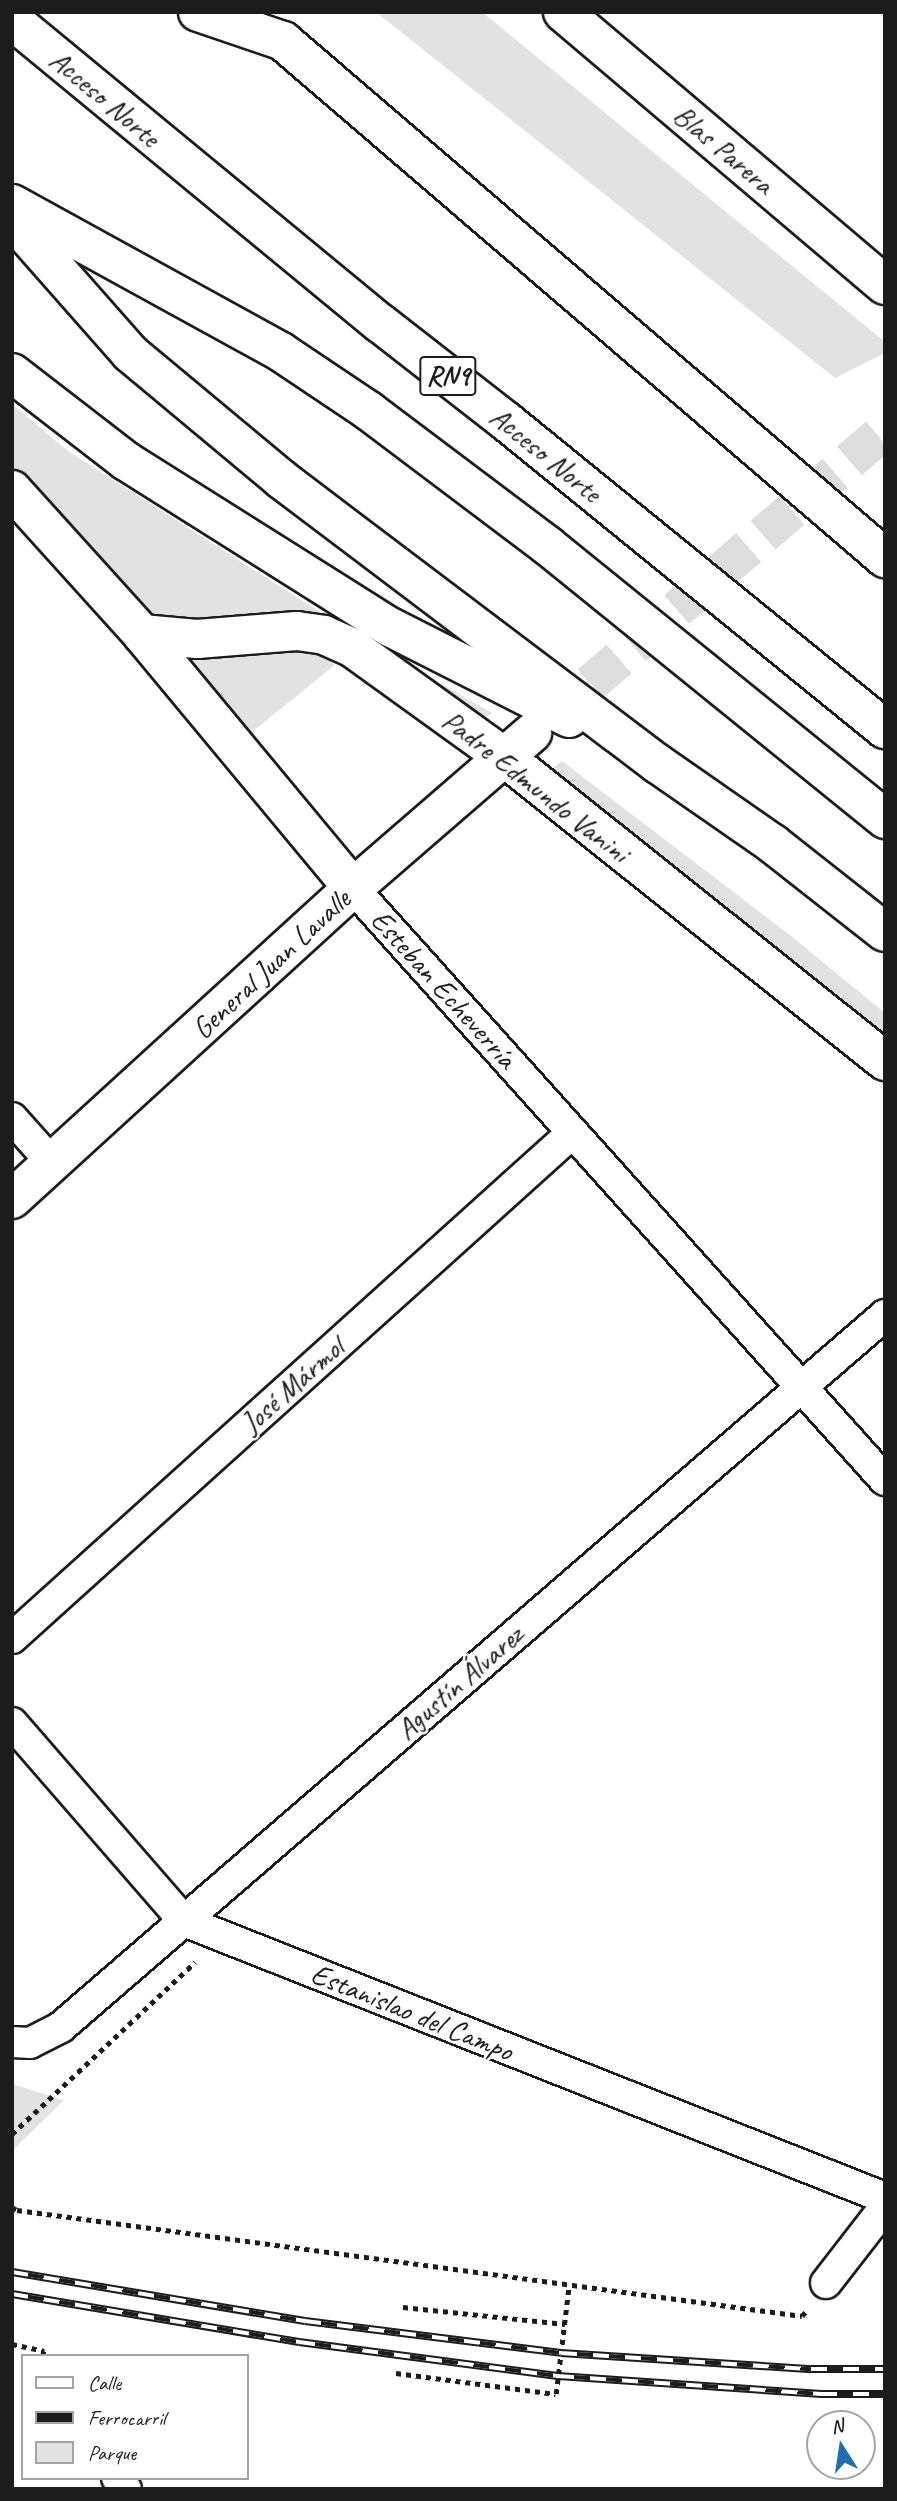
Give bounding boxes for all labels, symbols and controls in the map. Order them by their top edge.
street label: Acceso Norte [42,41,168,155]
street label: Blas Parera [666,96,782,202]
road number: RN9 [418,352,478,400]
street label: Acceso Norte [483,398,609,510]
street label: Padre Edmundo Vanini [434,701,638,871]
street label: General Juan Lavalle [185,882,357,1046]
street label: Esteban Echeverría [363,902,525,1076]
street label: José Mármol [233,1329,351,1441]
street label: Agustín Álvarez [388,1617,530,1747]
street label: Estanislao del Campo [306,1955,518,2069]
legend [21,2354,248,2480]
text: Calle [88,2370,121,2396]
text: Ferrocarril [88,2405,166,2431]
north arrow [806,2410,876,2480]
text: N [829,2413,845,2439]
text: Parque [88,2440,136,2466]

